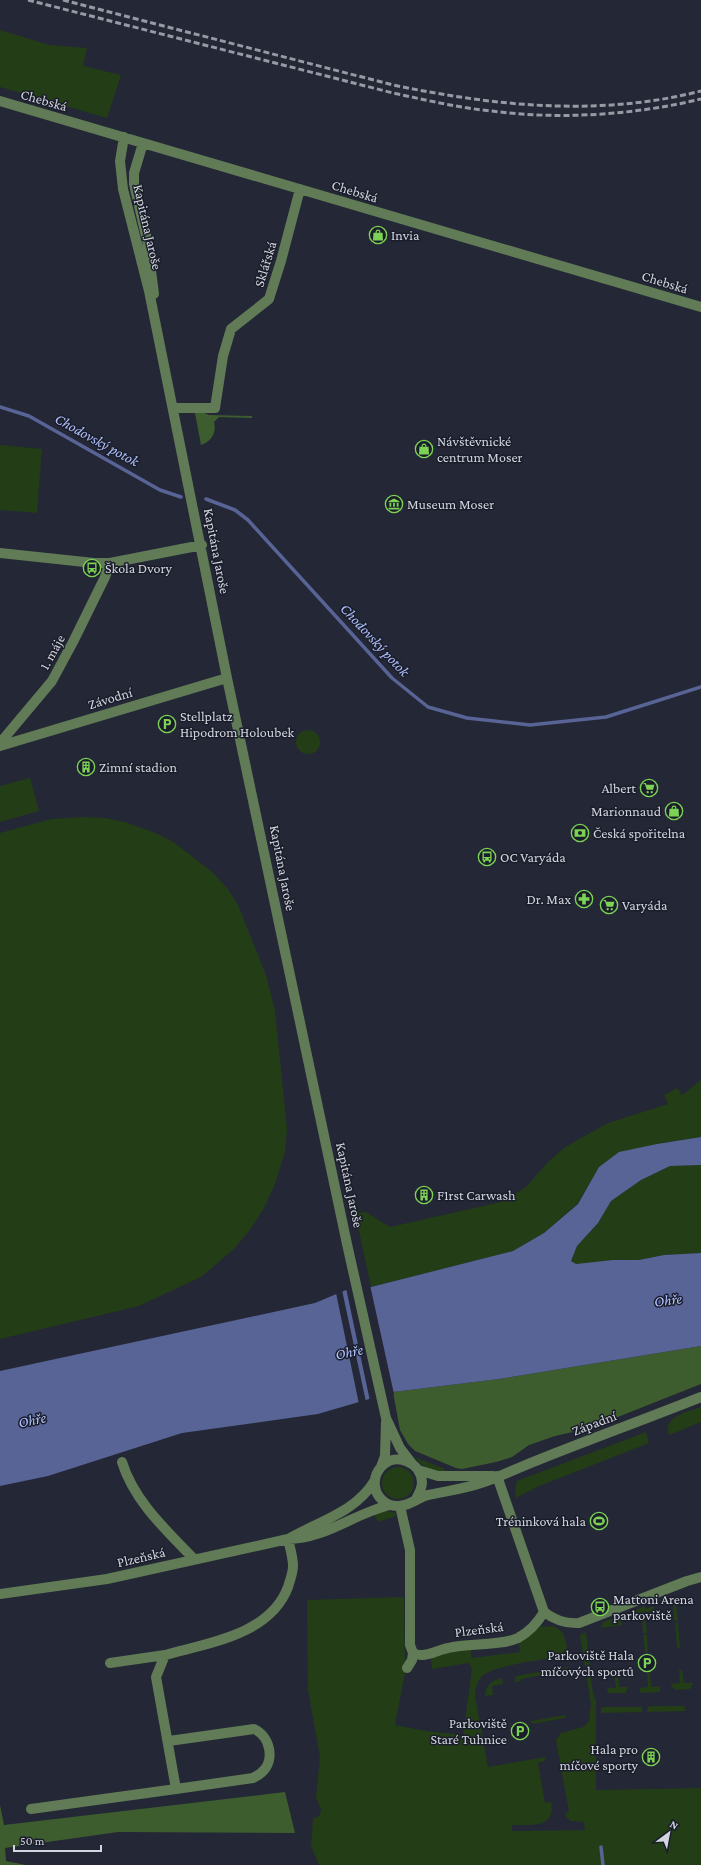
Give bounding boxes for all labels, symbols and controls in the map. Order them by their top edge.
street label: Chebská [19,86,70,114]
street label: Chebská [330,176,381,206]
street label: Kapitána Jaroše [130,183,166,271]
shop icon: Invia [368,225,388,245]
place label: Invia [391,227,420,243]
street label: Sklářská [250,239,280,289]
street label: Chebská [640,267,691,297]
water label: Chodovský potok [52,410,143,471]
place label: Návštěvnické centrum Moser [437,433,523,465]
shop icon: Návštěvnické centrum Moser [414,439,434,459]
museum icon: Museum Moser [384,494,404,514]
place label: Museum Moser [407,496,494,512]
street label: Kapitána Jaroše [201,507,233,595]
bus stop icon: Škola Dvory [82,558,102,578]
place label: Škola Dvory [105,560,172,576]
water label: Chodovský potok [337,600,414,681]
street label: 1. máje [36,632,69,673]
street label: Závodní [86,684,134,712]
place label: Stellplatz Hipodrom Holoubek [180,708,295,740]
parking icon: Stellplatz Hipodrom Holoubek [157,714,177,734]
building icon: Zimní stadion [76,757,96,777]
place label: Zimní stadion [99,759,178,775]
supermarket icon: Albert [639,778,659,798]
place label: Albert [601,780,636,796]
shop icon: Marionnaud [664,801,684,821]
place label: Marionnaud [591,803,662,819]
bank icon: Česká spořitelna [570,823,590,843]
street label: Kapitána Jaroše [267,824,299,912]
place label: Česká spořitelna [593,825,686,841]
bus stop icon: OC Varyáda [477,847,497,867]
place label: OC Varyáda [500,849,566,865]
pharmacy icon: Dr. Max [574,889,594,909]
place label: Dr. Max [526,891,571,907]
supermarket icon: Varyáda [599,895,619,915]
place label: Varyáda [622,897,668,913]
street label: Kapitána Jaroše [333,1141,367,1229]
building icon: F1rst Carwash [414,1185,434,1205]
place label: F1rst Carwash [437,1187,516,1203]
water label: Ohře [653,1290,683,1310]
water label: Ohře [334,1341,365,1363]
street label: Západní [570,1407,619,1439]
water label: Ohře [17,1409,48,1431]
sports icon: Tréninková hala [589,1511,609,1531]
place label: Tréninková hala [496,1513,587,1529]
street label: Plzeňská [115,1544,167,1570]
place label: Mattoni Arena parkoviště [613,1591,694,1623]
bus stop icon: Mattoni Arena parkoviště [590,1597,610,1617]
street label: Plzeňská [454,1618,505,1640]
place label: Parkoviště Hala míčových sportů [541,1647,635,1679]
parking icon: Parkoviště Hala míčových sportů [637,1653,657,1673]
place label: Parkoviště Staré Tuhnice [430,1715,507,1747]
parking icon: Parkoviště Staré Tuhnice [510,1721,530,1741]
place label: Hala pro míčové sporty [560,1741,639,1773]
building icon: Hala pro míčové sporty [641,1747,661,1767]
north arrow [649,1813,689,1853]
text: N [668,1817,681,1832]
scale bar [14,1827,101,1853]
text: 50 m [20,1834,45,1848]

